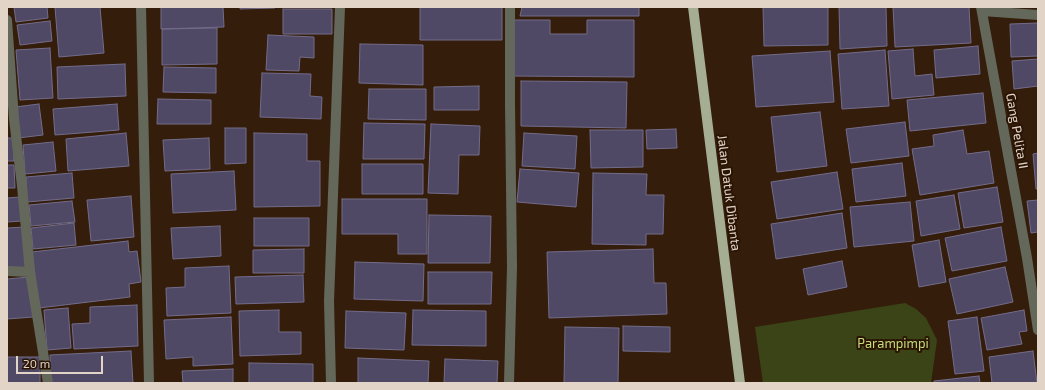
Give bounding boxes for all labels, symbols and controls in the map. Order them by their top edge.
street label: Gang Pelita II [1003,92,1031,170]
street label: Jalan Datuk Dibanta [714,134,744,252]
park label: Parampimpi [857,336,929,352]
scale bar [18,348,105,374]
text: 20 m [23,356,50,370]

